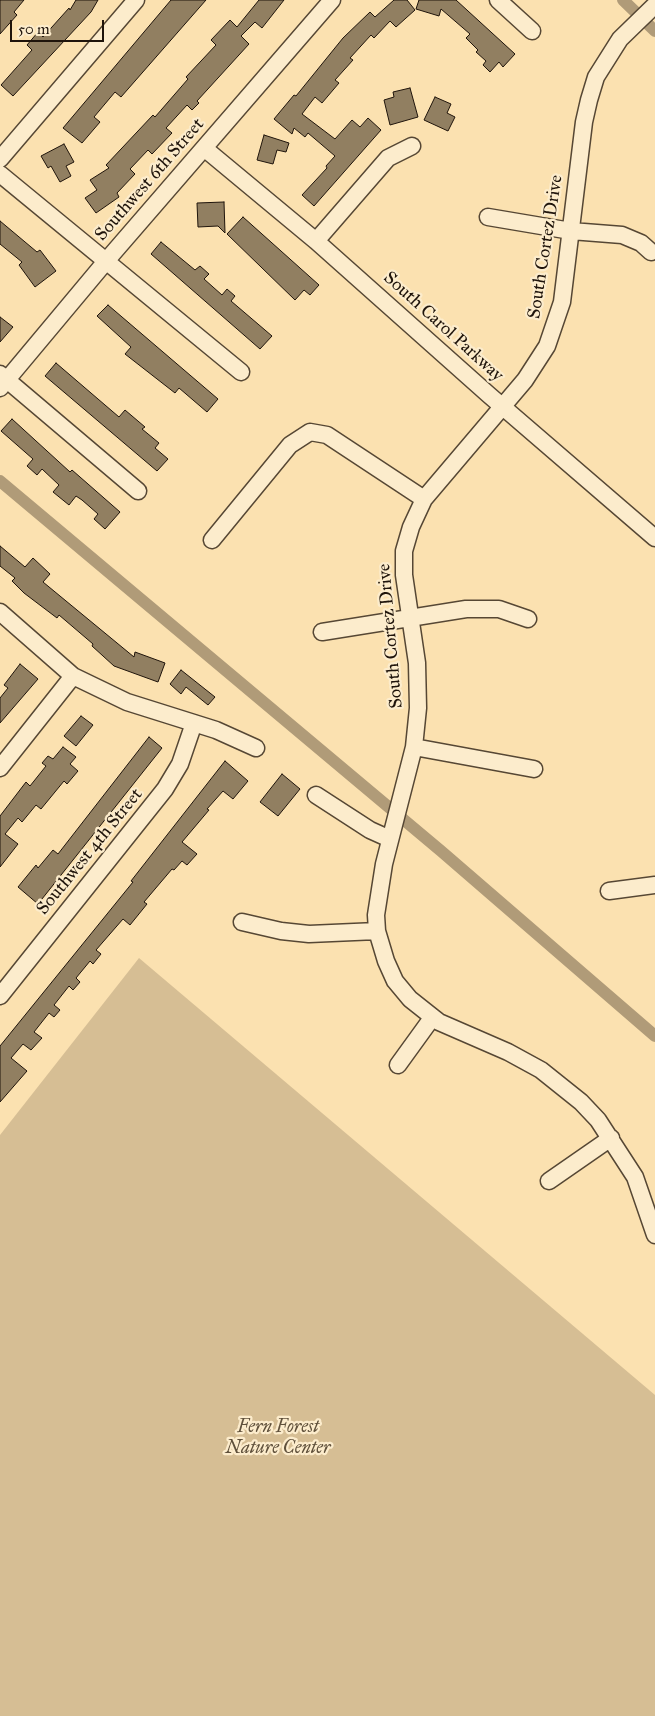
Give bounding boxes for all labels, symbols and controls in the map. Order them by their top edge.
scale bar [12,10,106,42]
text: 50 m [18,20,50,38]
street label: Southwest 6th Street [91,114,209,246]
street label: South Cortez Drive [524,174,568,320]
street label: South Carol Parkway [379,267,507,387]
street label: South Cortez Drive [374,563,408,709]
street label: Southwest 4th Street [32,784,148,920]
park label: Fern Forest Nature Center [225,1417,331,1460]

